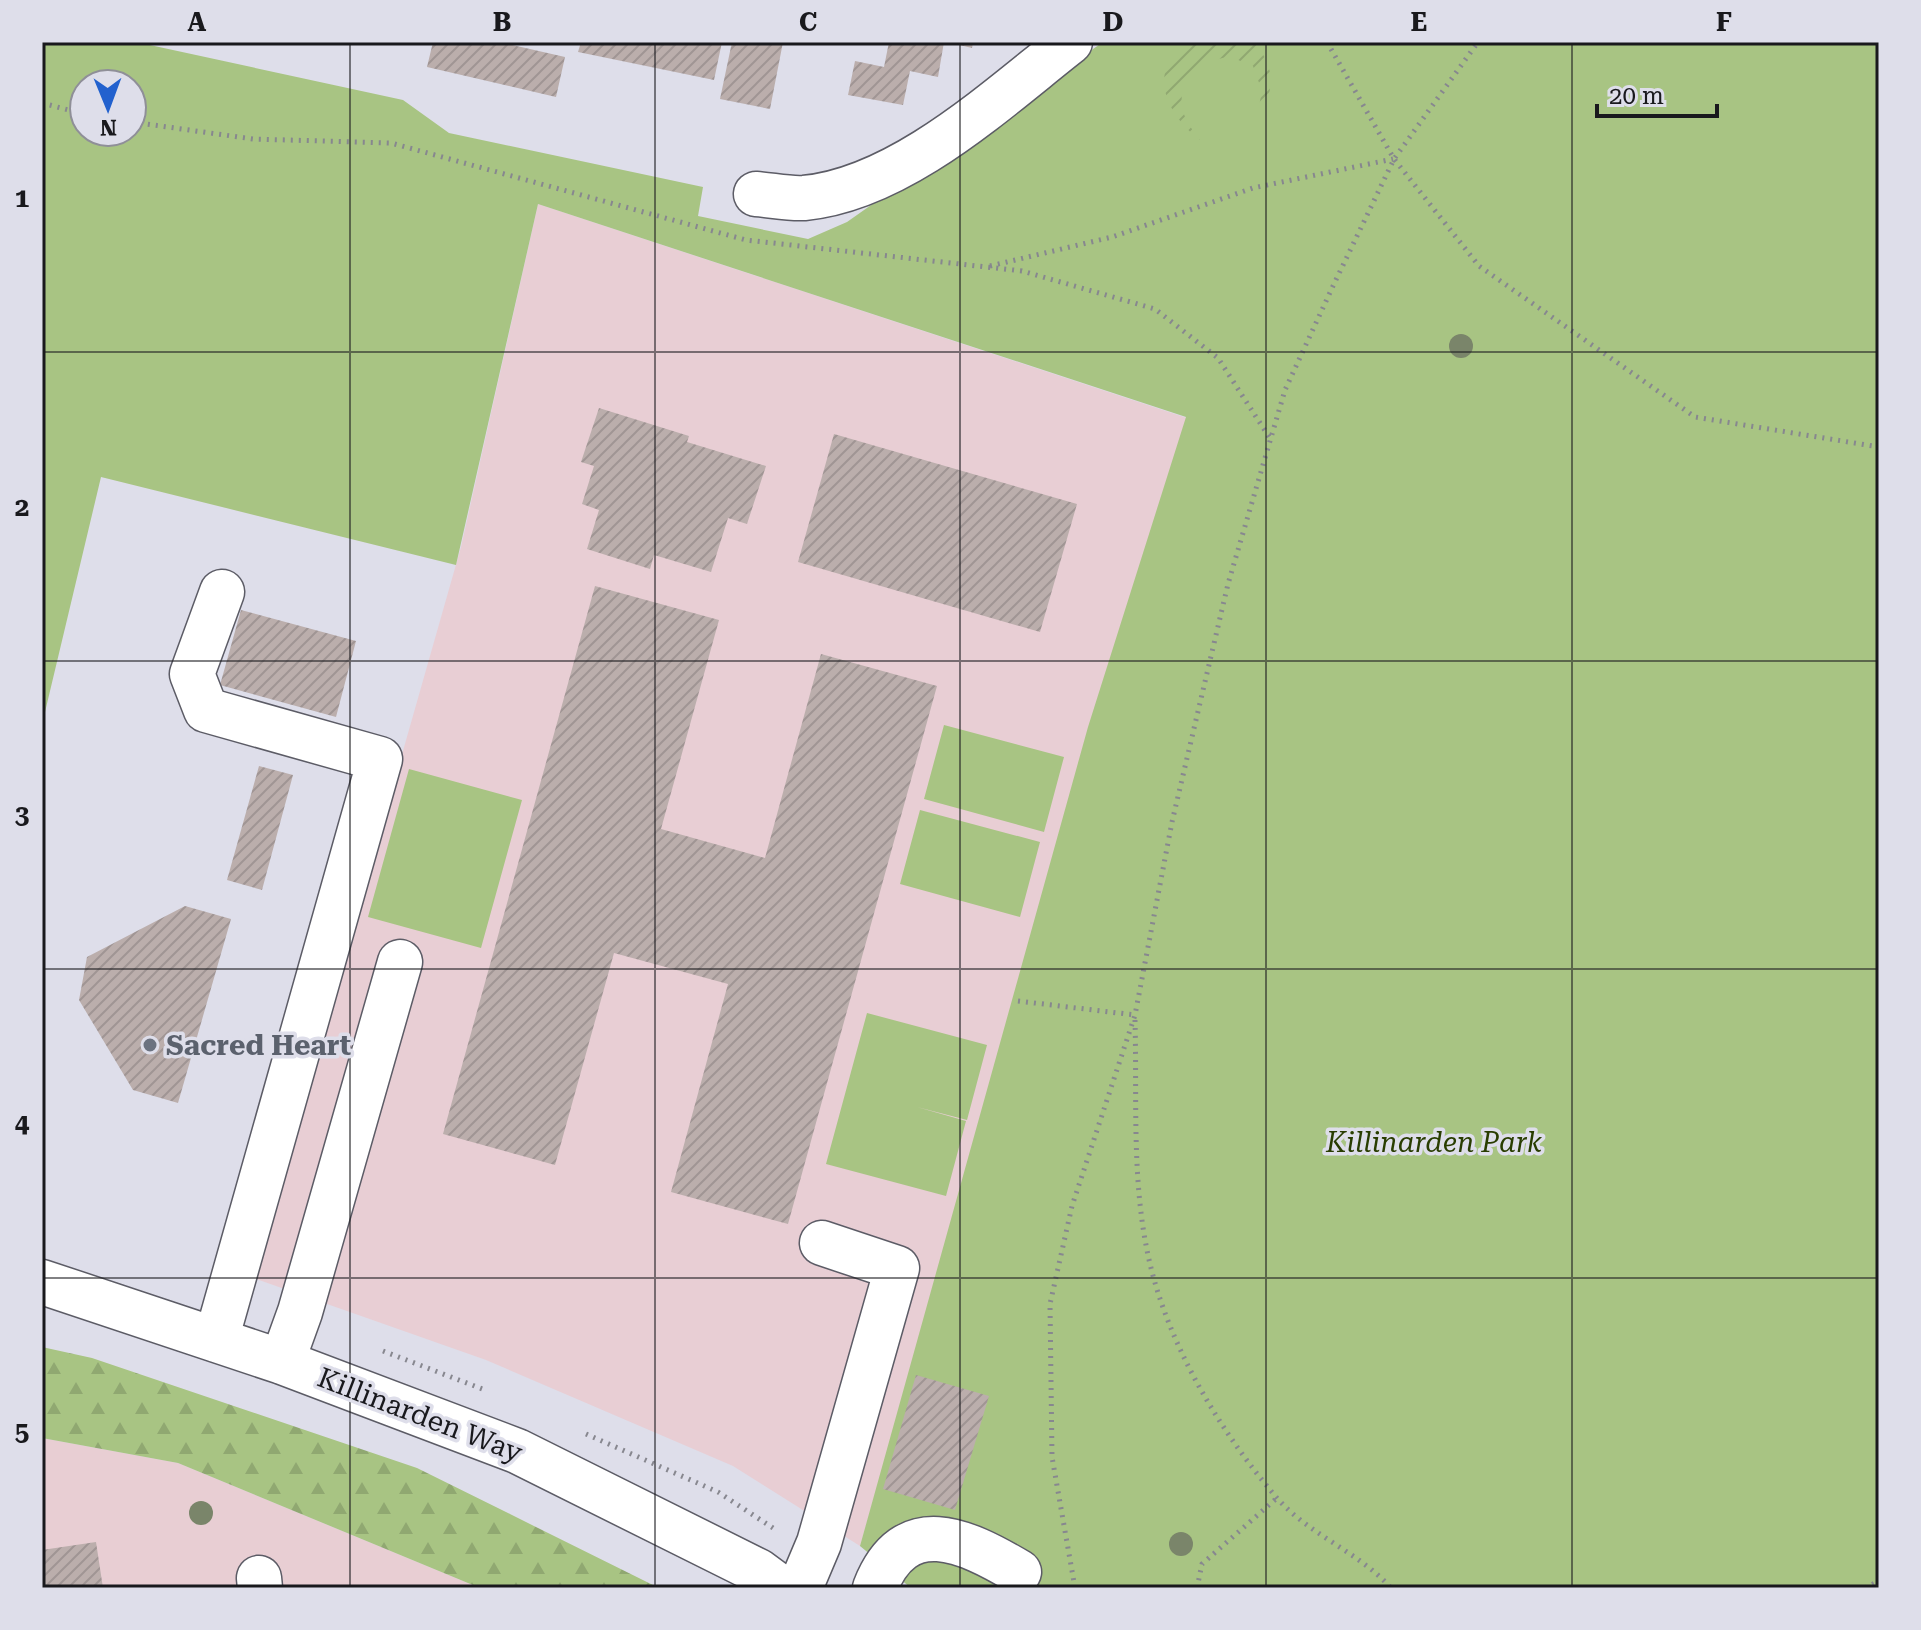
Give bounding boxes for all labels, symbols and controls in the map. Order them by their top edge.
text: A [188,7,207,37]
text: B [493,7,511,37]
text: C [799,7,817,37]
text: D [1103,7,1123,37]
text: E [1411,7,1427,37]
text: F [1716,7,1732,37]
north arrow [68,68,148,148]
scale bar [1597,68,1717,118]
text: 20 m [1609,82,1664,110]
text: N [100,115,117,140]
text: 1 [15,183,29,213]
text: 2 [15,492,29,522]
text: 3 [15,800,29,830]
place label: Sacred Heart [166,1029,351,1062]
marker: Sacred Heart [141,1036,159,1054]
text: 4 [15,1108,30,1138]
park label: Killinarden Park [1325,1126,1543,1159]
street label: Killinarden Way [313,1361,528,1469]
text: 5 [15,1417,29,1447]

